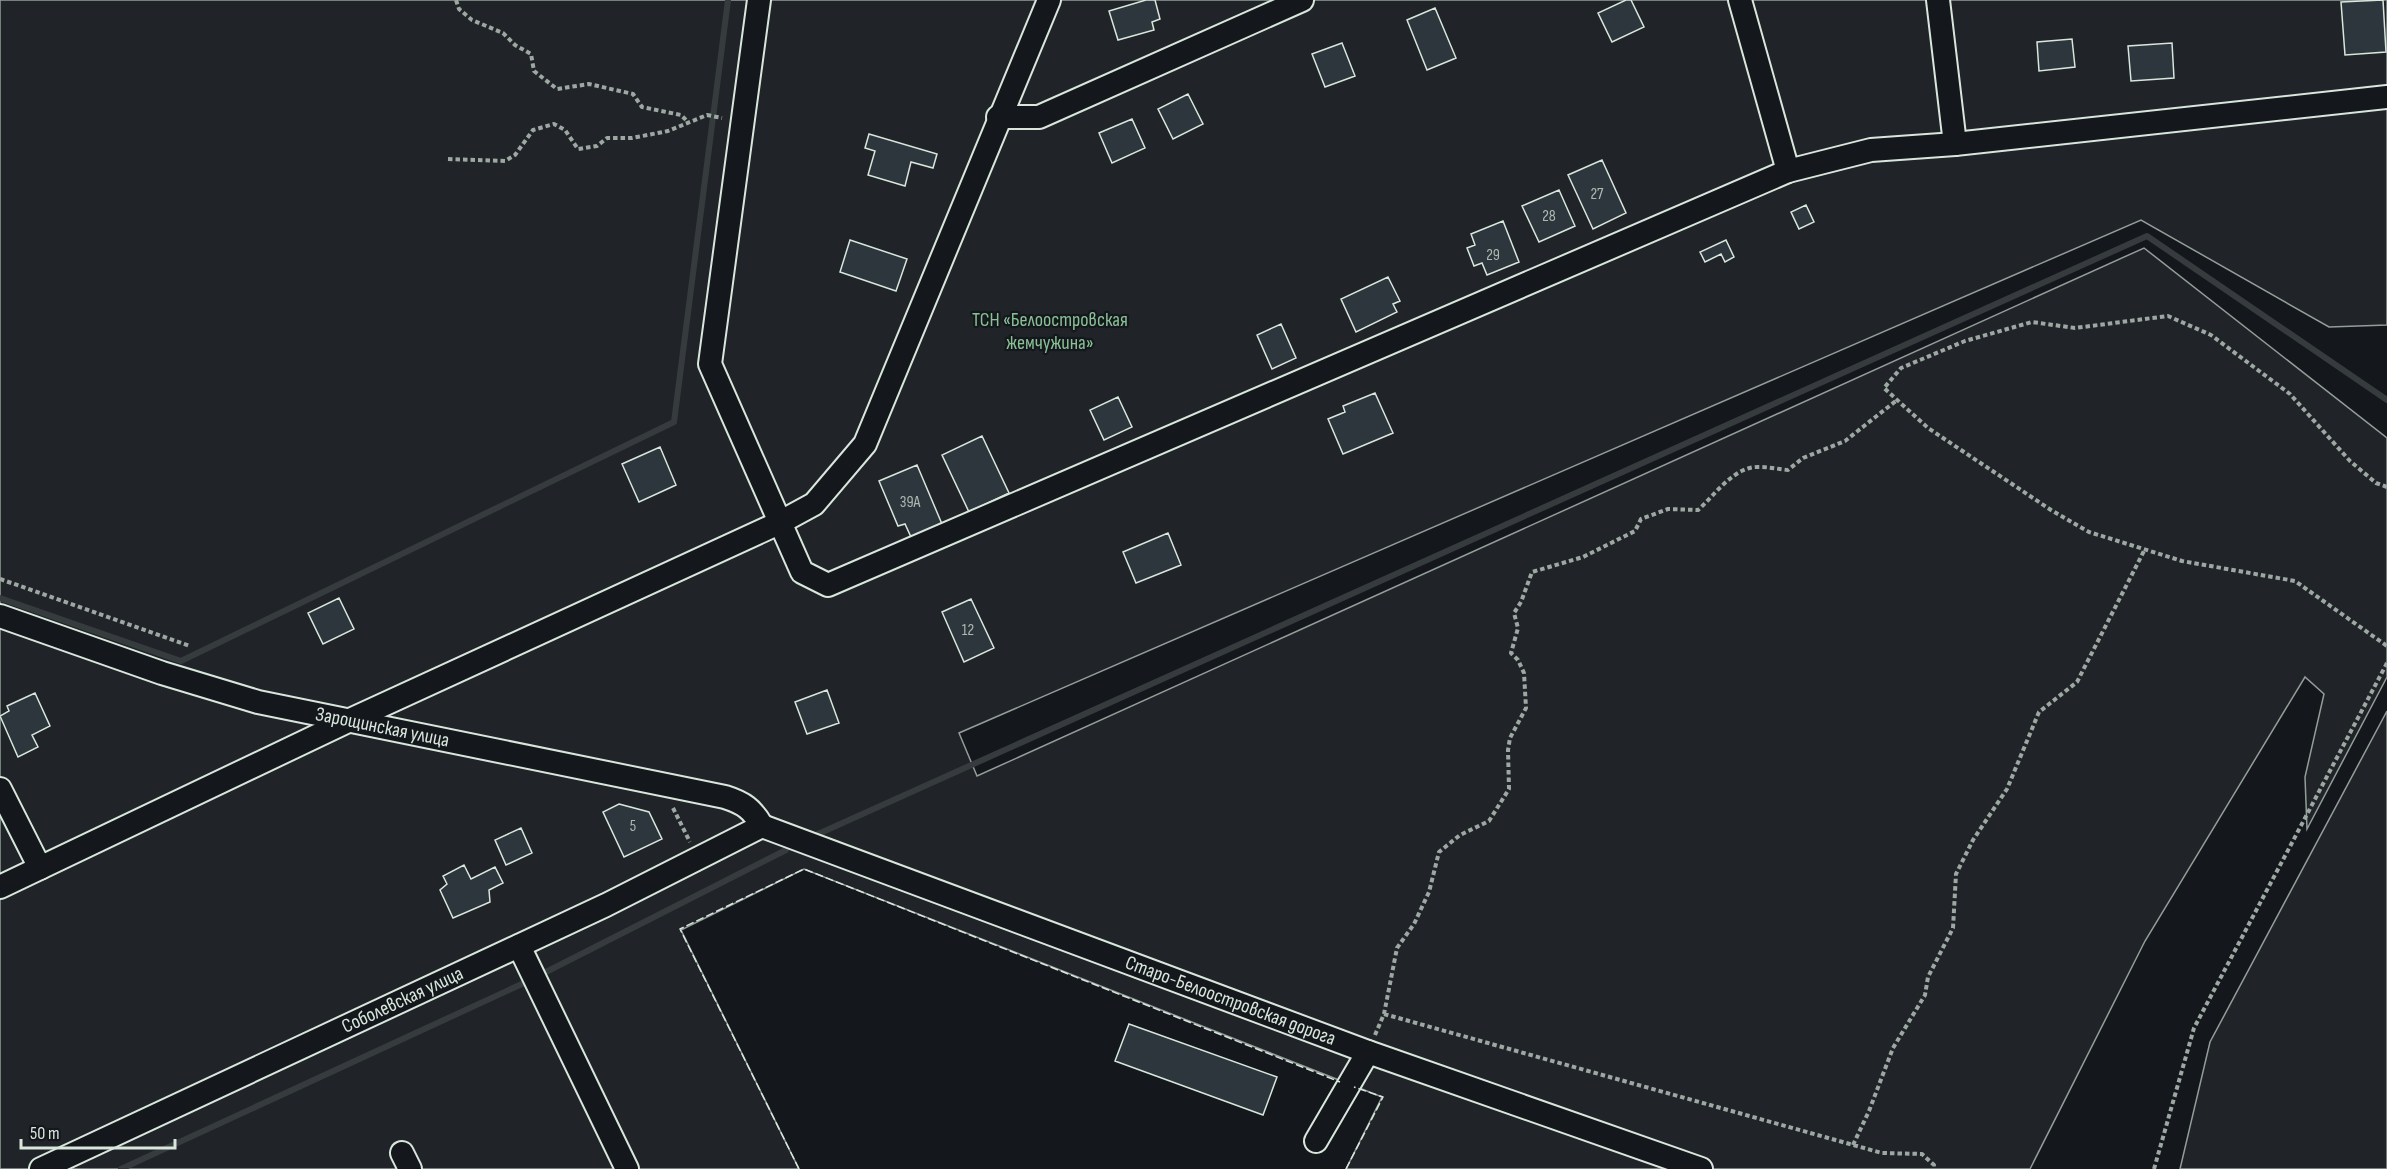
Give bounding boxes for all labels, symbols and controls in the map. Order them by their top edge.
house number: 27 [1590,185,1604,204]
house number: 28 [1542,207,1556,226]
house number: 29 [1486,246,1500,265]
park label: ТСН «Белоостровская жемчужина» [972,308,1128,355]
house number: 39А [900,493,920,512]
house number: 12 [962,621,974,640]
street label: Зарощинская улица [313,702,451,753]
house number: 5 [630,817,636,836]
street label: Старо-Белоостровская дорога [1122,951,1339,1051]
street label: Соболевская улица [338,961,467,1039]
scale bar [21,1112,176,1150]
text: 50 m [30,1123,60,1144]

